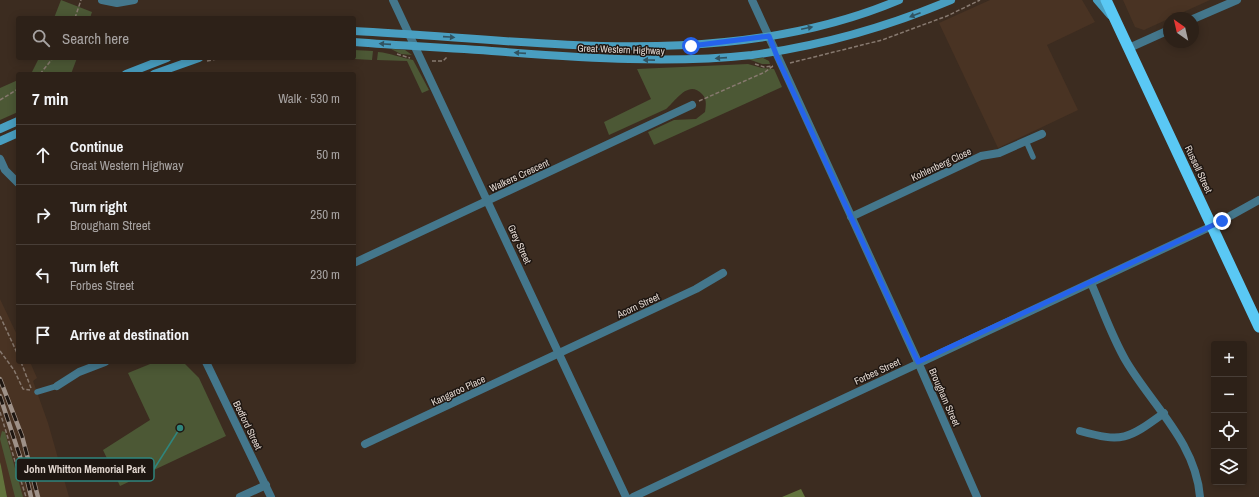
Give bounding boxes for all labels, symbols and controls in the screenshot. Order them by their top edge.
one-way arrow [908,12,920,18]
north arrow [1163,12,1199,48]
search box [16,16,356,60]
one-way arrow [801,25,813,31]
icon: search [30,27,52,49]
text: Search here [62,28,129,49]
one-way arrow [443,34,455,41]
route start [682,37,700,55]
one-way arrow [379,41,391,48]
street label: Great Western Highway [577,41,666,58]
one-way arrow [514,50,526,57]
one-way arrow [715,54,727,61]
one-way arrow [642,57,655,63]
text: 7 min [32,87,68,110]
text: Walk · 530 m [278,90,340,107]
text: Continue [70,136,123,157]
street label: Russell Street [1182,143,1216,196]
icon: ahead [32,144,54,166]
street label: Kohlenberg Close [909,145,974,184]
text: 50 m [316,146,340,163]
street label: Walkers Crescent [487,156,552,195]
text: Great Western Highway [70,157,184,174]
text: Turn right [70,196,127,217]
icon: right [32,204,54,226]
text: 250 m [310,206,340,223]
route end [1213,212,1231,230]
text: Brougham Street [70,217,151,234]
street label: Grey Street [505,222,535,267]
text: Turn left [70,256,118,277]
icon: left [32,264,54,286]
text: 230 m [310,266,340,283]
text: Forbes Street [70,277,134,294]
street label: Acorn Street [614,290,662,321]
icon: arrive [32,324,54,346]
text: Arrive at destination [70,324,189,345]
map controls [1211,341,1247,485]
button: + [1211,341,1247,377]
street label: Forbes Street [852,355,903,388]
street label: Brougham Street [926,366,963,429]
street label: Kangaroo Place [429,372,488,409]
button: − [1211,377,1247,413]
street label: Bedford Street [230,399,265,452]
button: locate [1211,413,1247,449]
button: layers [1211,449,1247,485]
callout: John Whitton Memorial Park [16,458,154,481]
text: John Whitton Memorial Park [24,462,147,476]

